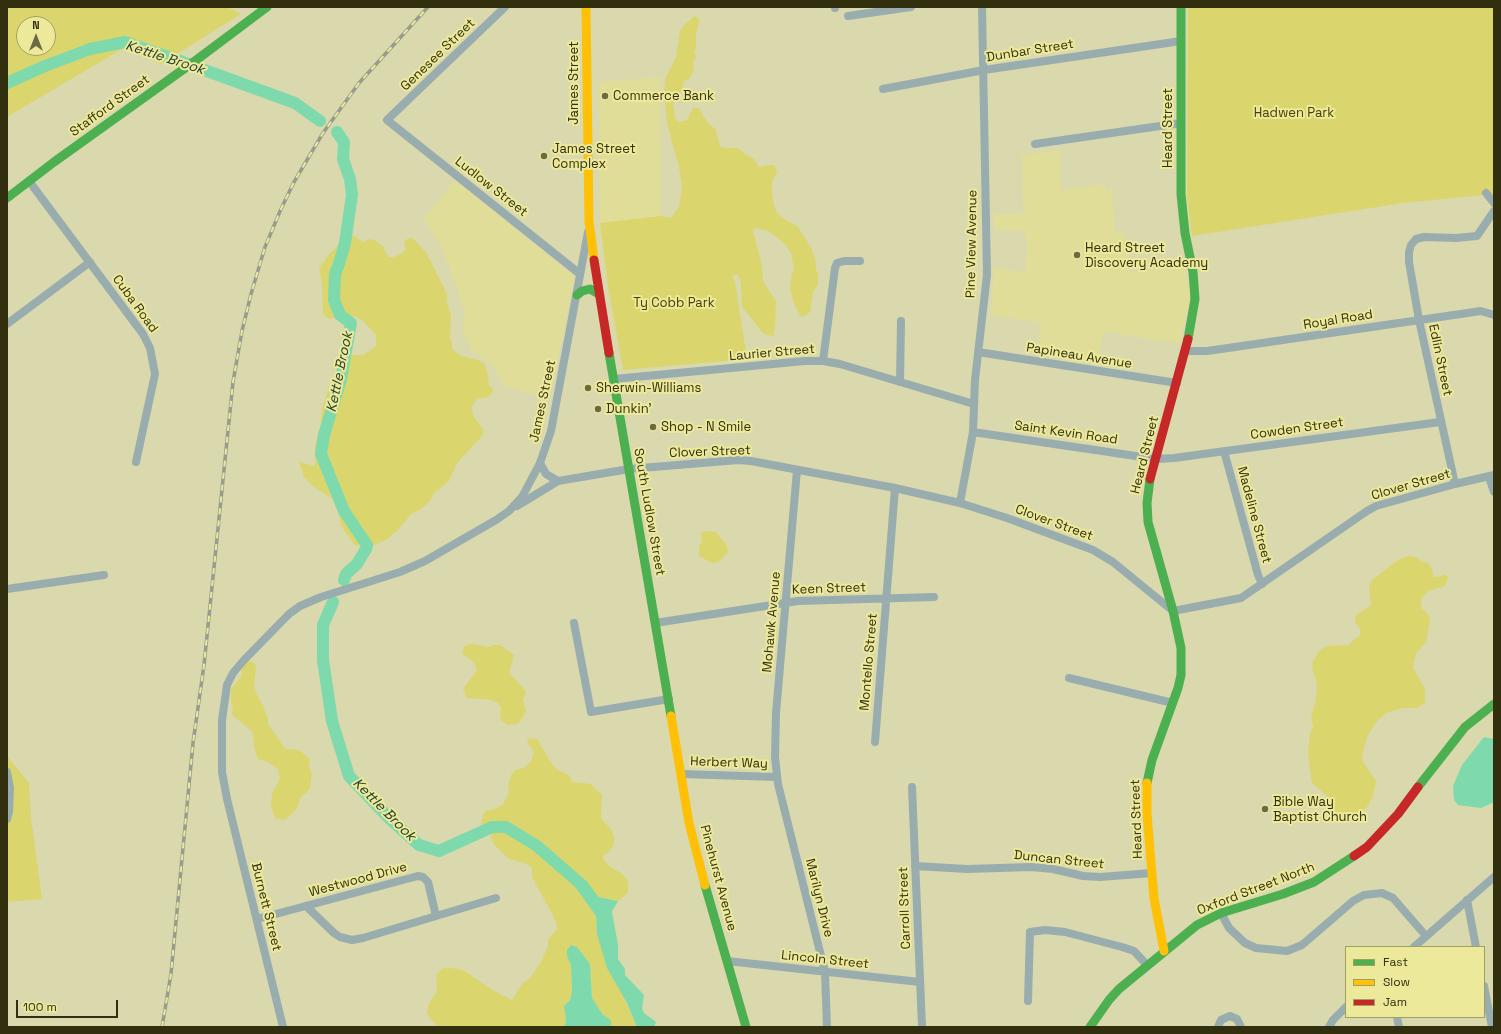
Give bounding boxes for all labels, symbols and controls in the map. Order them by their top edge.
north arrow [16,16,56,56]
street label: Genesee Street [398,16,478,94]
text: N [32,18,40,32]
street label: Dunbar Street [985,36,1075,66]
water label: Kettle Brook [123,37,207,79]
street label: James Street [566,41,582,125]
street label: Stafford Street [67,72,153,140]
place label: Commerce Bank [613,88,714,104]
street label: Heard Street [1160,88,1176,168]
marker: Commerce Bank [600,91,610,101]
park label: Hadwen Park [1254,105,1334,121]
place label: James Street Complex [552,141,636,172]
marker: James Street Complex [539,151,549,161]
street label: Ludlow Street [452,154,530,220]
street label: Pine View Avenue [963,190,981,298]
place label: Heard Street Discovery Academy [1085,240,1208,271]
marker: Heard Street Discovery Academy [1072,250,1082,260]
street label: Cuba Road [109,272,161,336]
park label: Ty Cobb Park [633,295,715,311]
street label: Royal Road [1302,307,1374,333]
street label: Edlin Street [1425,323,1455,397]
water label: Kettle Brook [323,330,357,414]
street label: Papineau Avenue [1025,340,1133,372]
street label: Laurier Street [728,341,816,365]
street label: James Street [527,358,559,444]
place label: Sherwin-Williams [596,380,701,396]
marker: Sherwin-Williams [583,383,593,393]
place label: Dunkin' [606,401,652,417]
marker: Dunkin' [593,404,603,414]
street label: Heard Street [1128,414,1162,496]
street label: Cowden Street [1250,415,1344,443]
street label: Saint Kevin Road [1013,418,1119,448]
place label: Shop - N Smile [661,419,751,435]
marker: Shop - N Smile [648,422,658,432]
street label: Clover Street [669,443,751,461]
street label: South Ludlow Street [630,447,668,577]
street label: Madeline Street [1234,465,1274,565]
street label: Clover Street [1370,466,1452,504]
street label: Clover Street [1013,502,1095,544]
street label: Mohawk Avenue [760,571,784,673]
street label: Keen Street [792,580,866,598]
street label: Montello Street [857,613,881,711]
street label: Herbert Way [690,754,768,772]
water label: Kettle Brook [349,775,419,845]
street label: Heard Street [1128,779,1146,859]
place label: Bible Way Baptist Church [1273,794,1367,825]
marker: Bible Way Baptist Church [1260,804,1270,814]
street label: Pinehurst Avenue [696,823,740,933]
street label: Duncan Street [1013,847,1105,873]
street label: Marilyn Drive [802,857,836,939]
street label: Westwood Drive [307,859,409,901]
street label: Oxford Street North [1195,859,1317,919]
street label: Burnett Street [248,861,284,953]
street label: Carroll Street [896,866,914,950]
legend [1345,946,1485,1018]
street label: Lincoln Street [780,948,870,972]
text: Fast [1383,954,1408,970]
text: Slow [1383,974,1410,990]
scale bar [18,992,120,1018]
text: Jam [1383,994,1407,1010]
text: 100 m [23,999,57,1015]

